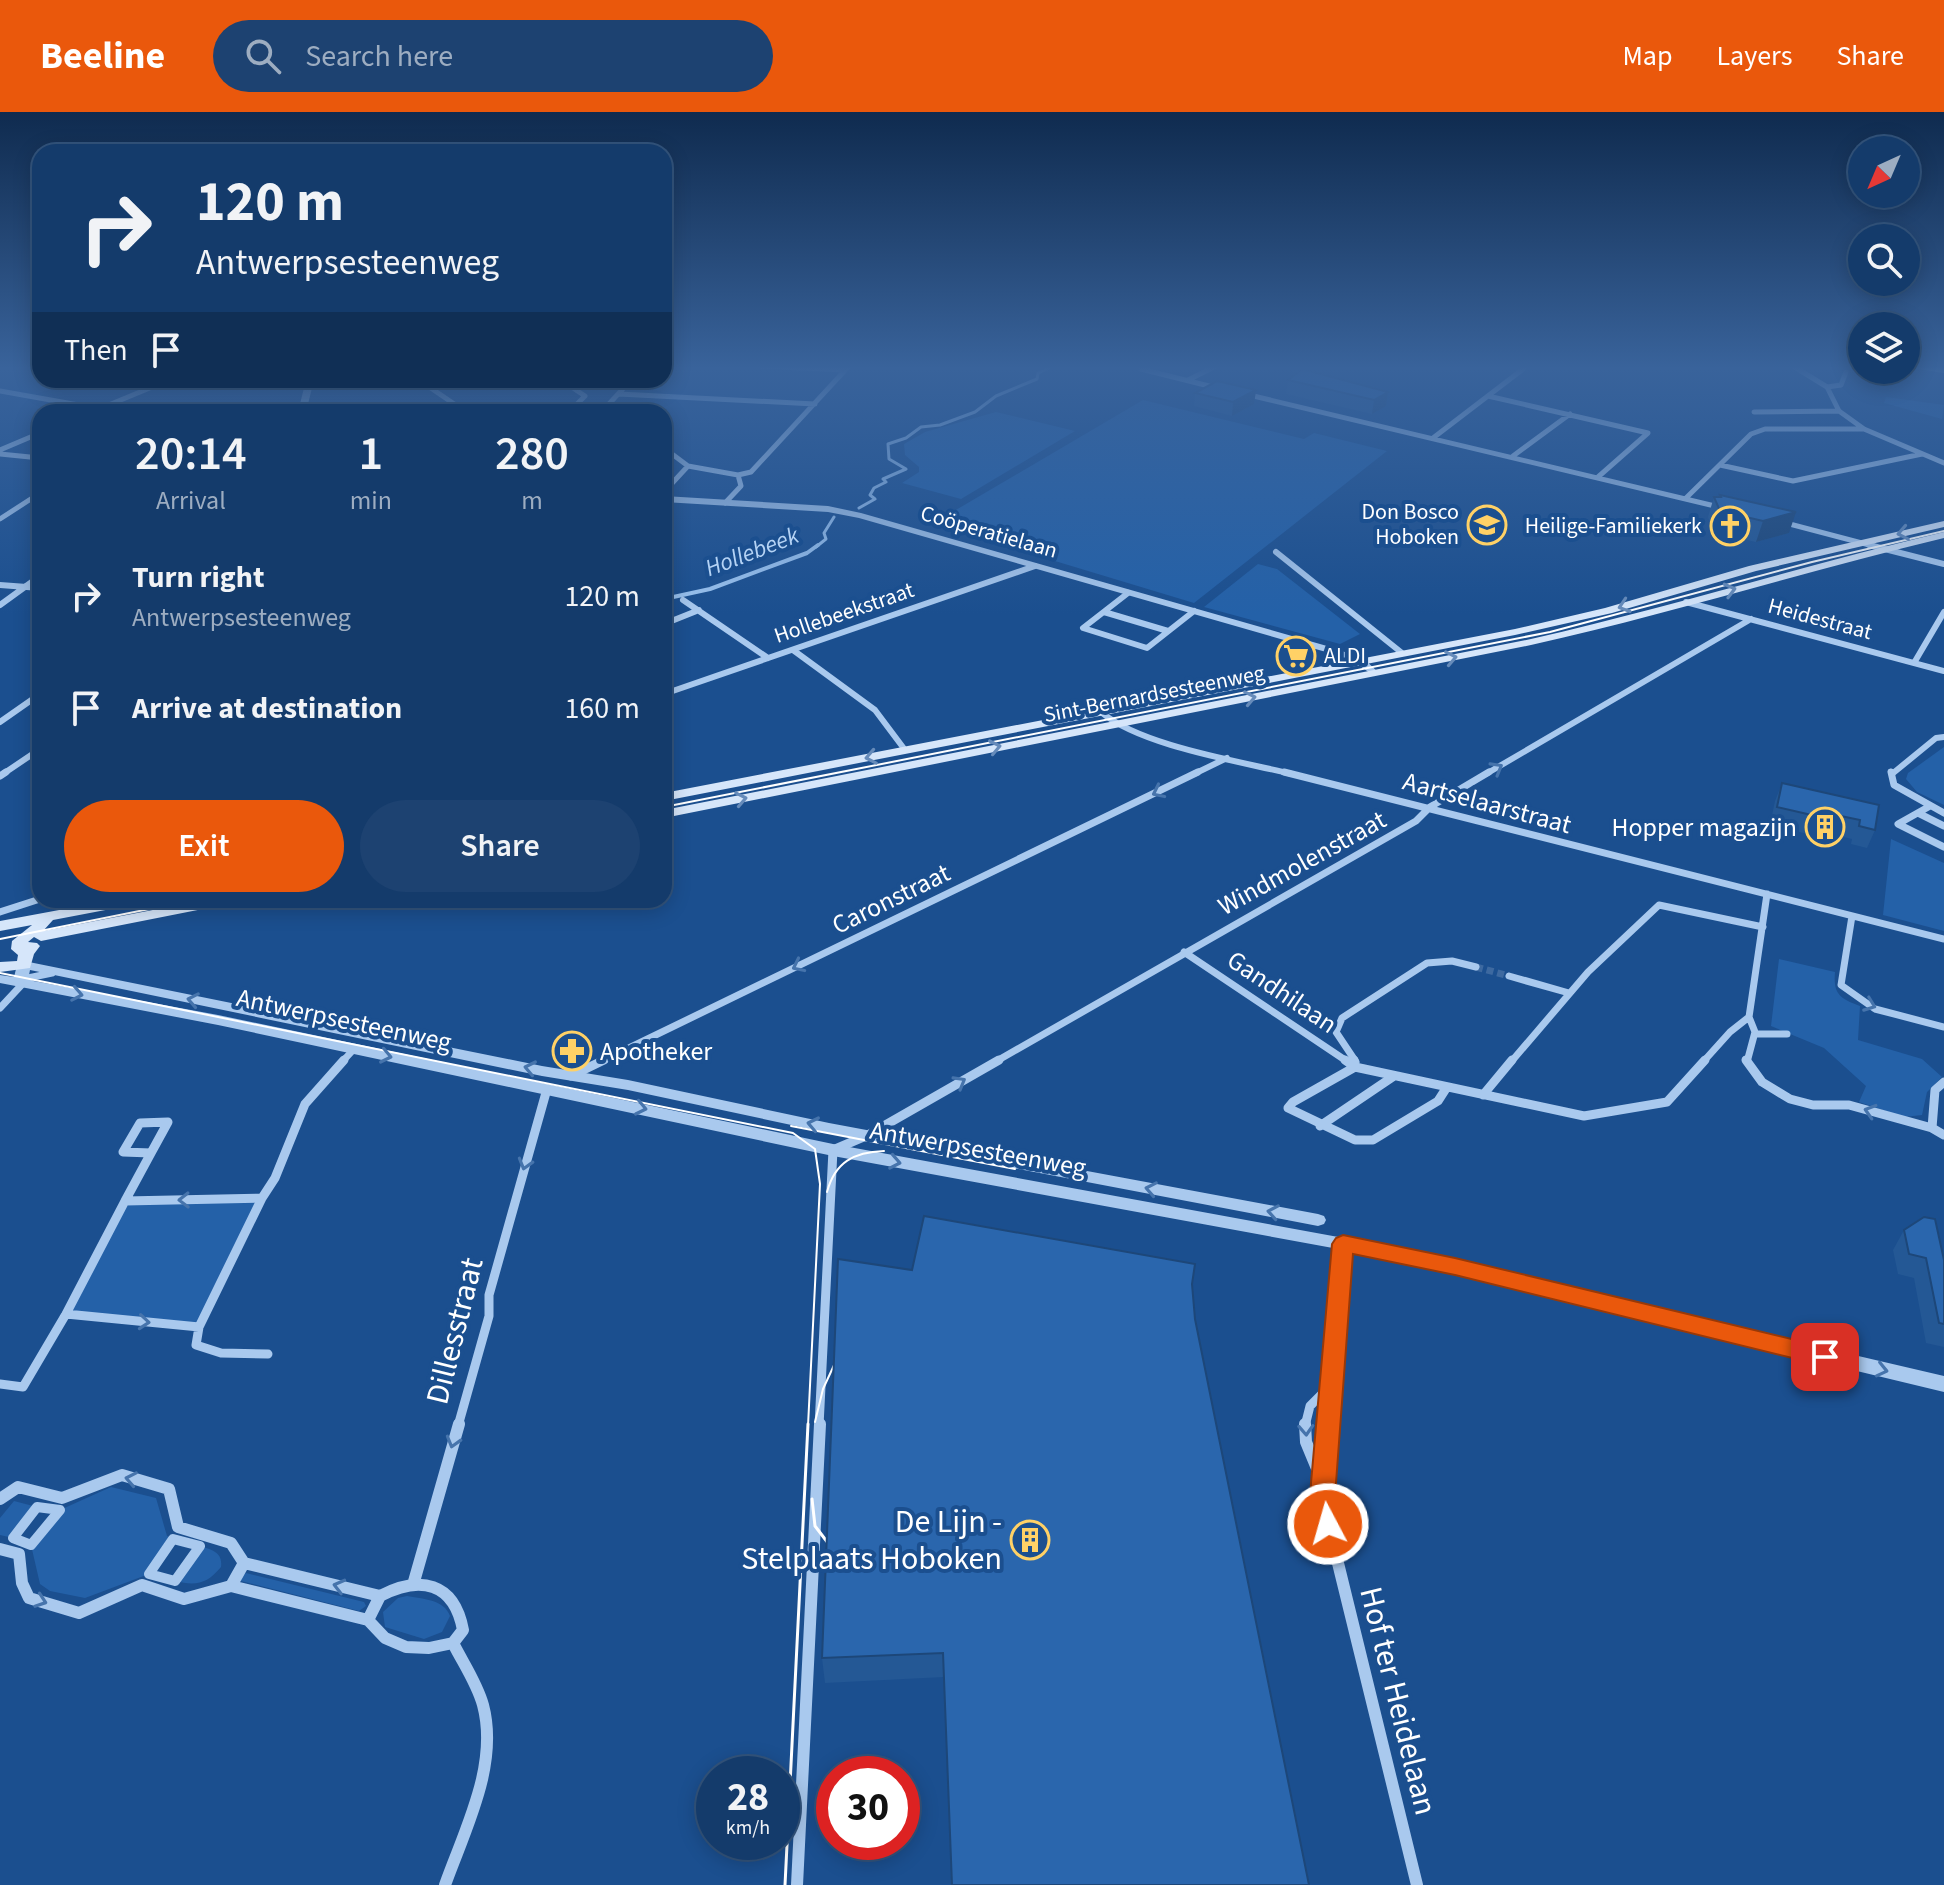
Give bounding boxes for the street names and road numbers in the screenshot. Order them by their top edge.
street label: Coöperatielaan [917,497,1061,567]
street label: Hollebeekstraat [770,574,919,652]
street label: Heidestraat [1764,590,1876,648]
street label: Sint-Bernardsesteenweg [1041,657,1267,731]
street label: Aartselaarstraat [1399,763,1576,843]
street label: Windmolenstraat [1211,801,1393,925]
street label: Caronstraat [826,854,956,944]
street label: Gandhilaan [1220,942,1344,1042]
street label: Antwerpsesteenweg [233,979,455,1061]
street label: Antwerpsesteenweg [867,1112,1089,1186]
street label: Dillesstraat [415,1253,495,1409]
street label: Hof ter Heidelaan [1347,1582,1449,1820]

